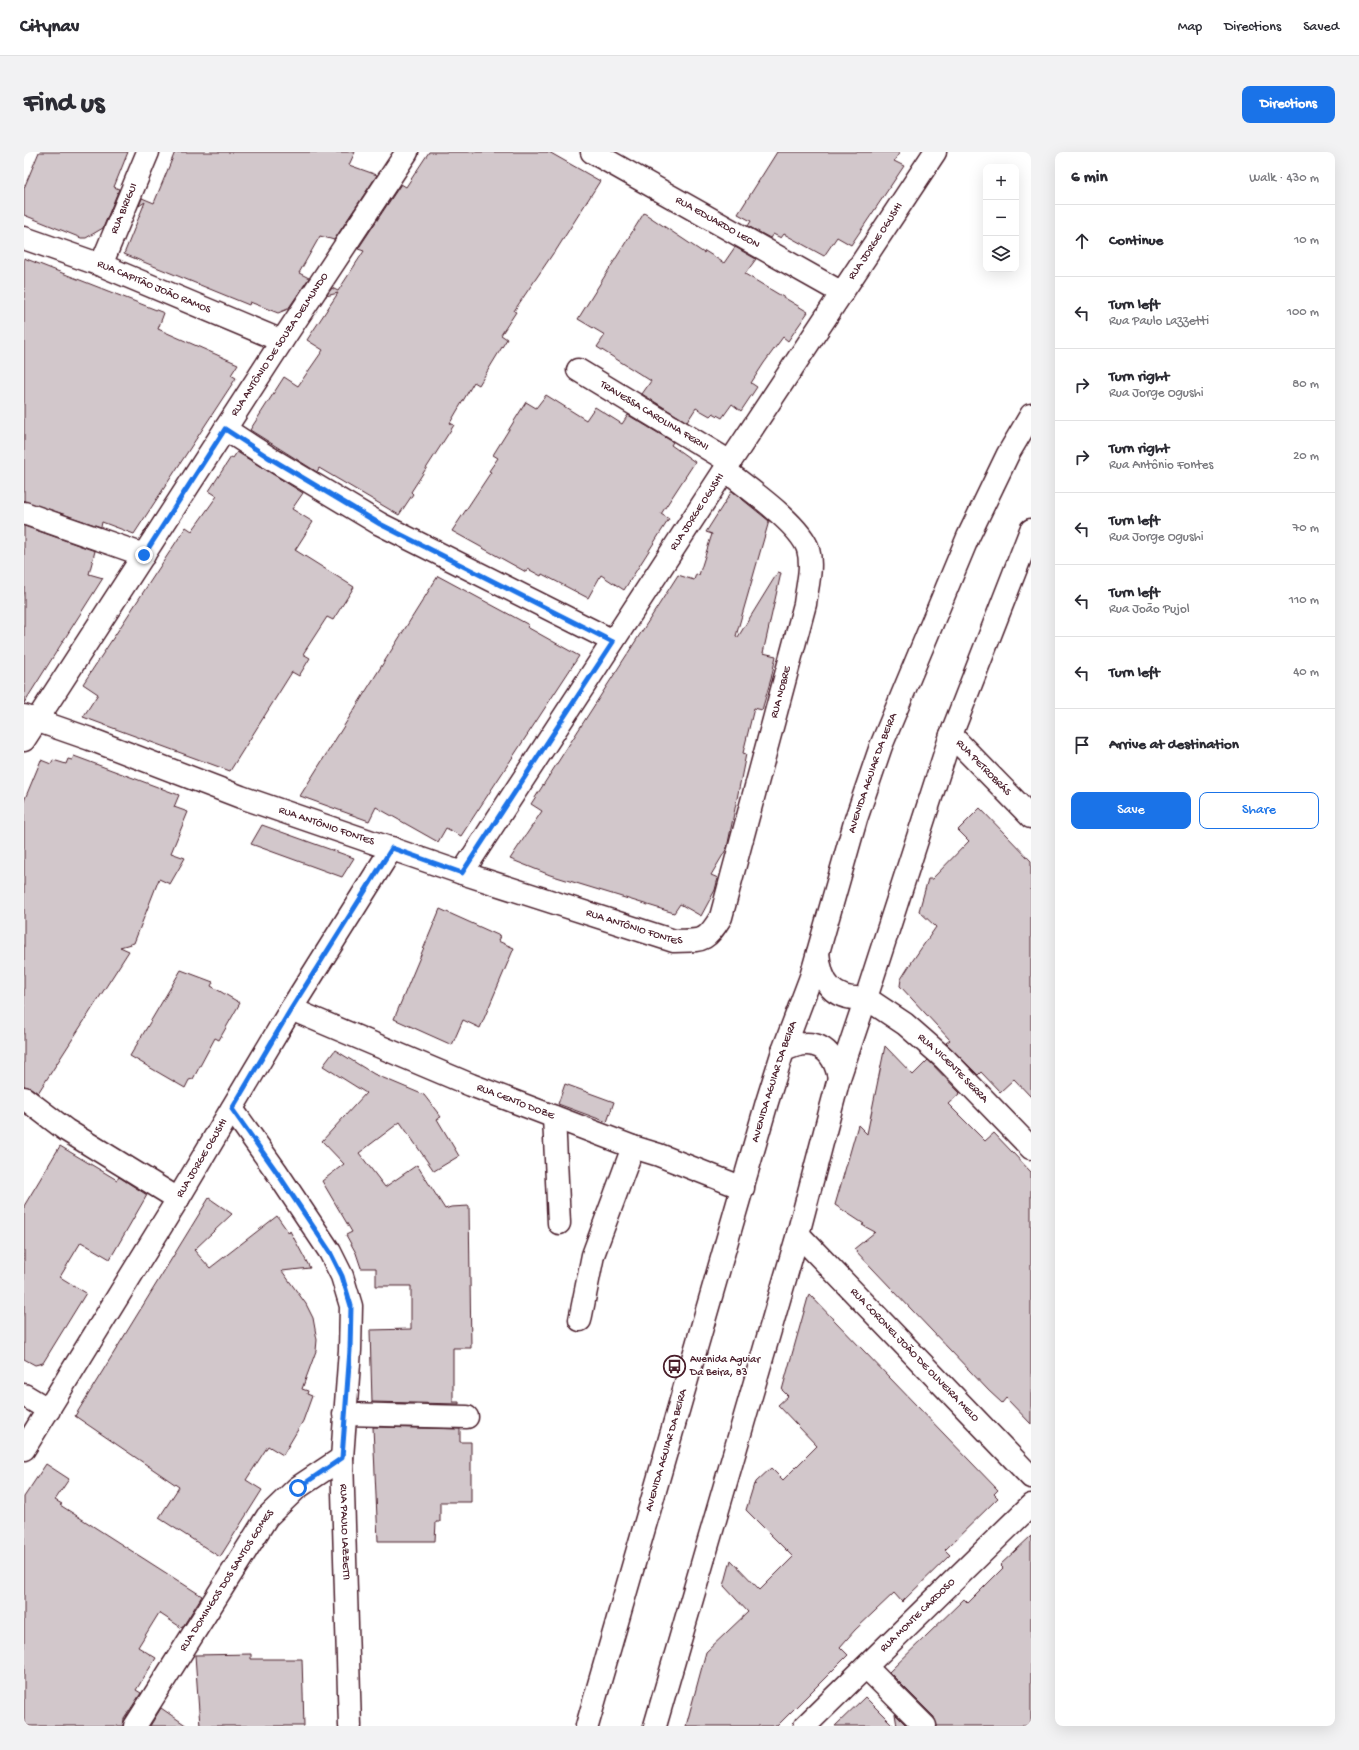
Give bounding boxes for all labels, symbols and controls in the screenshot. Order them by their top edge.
text: Citynav [20,16,79,39]
text: Map [1178,19,1202,36]
text: Directions [1224,19,1281,36]
text: Saved [1303,19,1339,36]
button: Directions [1242,86,1335,123]
text: Find us [24,88,104,121]
map controls [983,164,1019,272]
button: + [983,164,1019,200]
text: 6 min [1071,168,1107,188]
text: Walk · 430 m [1249,171,1319,186]
street label: RUA BIRIGUI [109,181,140,236]
street label: RUA EDUARDO LEON [673,194,762,251]
street label: RUA JORGE OGUSHI [846,200,906,282]
button: − [983,200,1019,236]
icon: ahead [1071,230,1093,252]
text: Continue [1109,232,1163,250]
text: 10 m [1294,233,1319,248]
button: layers [983,236,1019,272]
street label: RUA CAPITÃO JOÃO RAMOS [96,258,213,317]
street label: RUA ANTÔNIO DE SOUZA DELMUNDO [229,270,332,419]
text: Turn left [1109,296,1160,314]
icon: left [1071,302,1093,324]
text: 100 m [1287,305,1319,320]
text: Rua Paulo Lazzetti [1109,314,1209,329]
text: Turn right [1109,368,1169,386]
icon: right [1071,374,1093,396]
text: 80 m [1292,377,1319,392]
street label: TRAVESSA CAROLINA FERNI [597,378,711,454]
text: Rua Jorge Ogushi [1109,386,1204,401]
text: Turn right [1109,440,1169,458]
icon: right [1071,446,1093,468]
text: 20 m [1293,449,1319,464]
text: Rua Antônio Fontes [1109,458,1213,473]
street label: RUA JORGE OGUSHI [668,471,727,553]
text: Turn left [1109,512,1160,530]
icon: left [1071,518,1093,540]
text: 70 m [1293,521,1319,536]
text: Rua Jorge Ogushi [1109,530,1204,545]
route end [135,546,153,564]
text: Turn left [1109,584,1160,602]
icon: left [1071,590,1093,612]
text: 110 m [1289,593,1319,608]
text: Rua João Pujol [1109,602,1190,617]
icon: left [1071,662,1093,684]
street label: RUA NOBRE [769,664,794,720]
text: Turn left [1109,664,1160,682]
text: 40 m [1293,665,1319,680]
street label: AVENIDA AGUIAR DA BEIRA [846,711,900,835]
icon: arrive [1071,734,1093,756]
text: Arrive at destination [1109,736,1239,754]
street label: RUA PETROBRÁS [953,737,1014,799]
button: Save [1071,792,1191,829]
button: Share [1199,792,1319,829]
street label: RUA ANTÔNIO FONTES [277,804,377,849]
street label: RUA ANTÔNIO FONTES [584,907,684,948]
street label: AVENIDA AGUIAR DA BEIRA [750,1019,800,1144]
street label: RUA VICENTE SERRA [915,1032,991,1106]
street label: RUA CENTO DOZE [475,1082,557,1123]
street label: RUA JORGE OGUSHI [174,1116,231,1200]
street label: RUA CORONEL JOÃO DE OLIVEIRA MELO [847,1286,981,1425]
bus stop icon: Avenida Aguiar Da Beira, 83 [662,1353,688,1379]
place label: Avenida Aguiar Da Beira, 83 [689,1354,761,1379]
street label: AVENIDA AGUIAR DA BEIRA [643,1387,690,1513]
route start [289,1479,307,1497]
street label: RUA PAULO LAZZETTI [337,1484,352,1581]
street label: RUA DOMINGOS DOS SANTOS GOMES [177,1507,277,1654]
street label: RUA MONTE CARDOSO [878,1576,958,1655]

